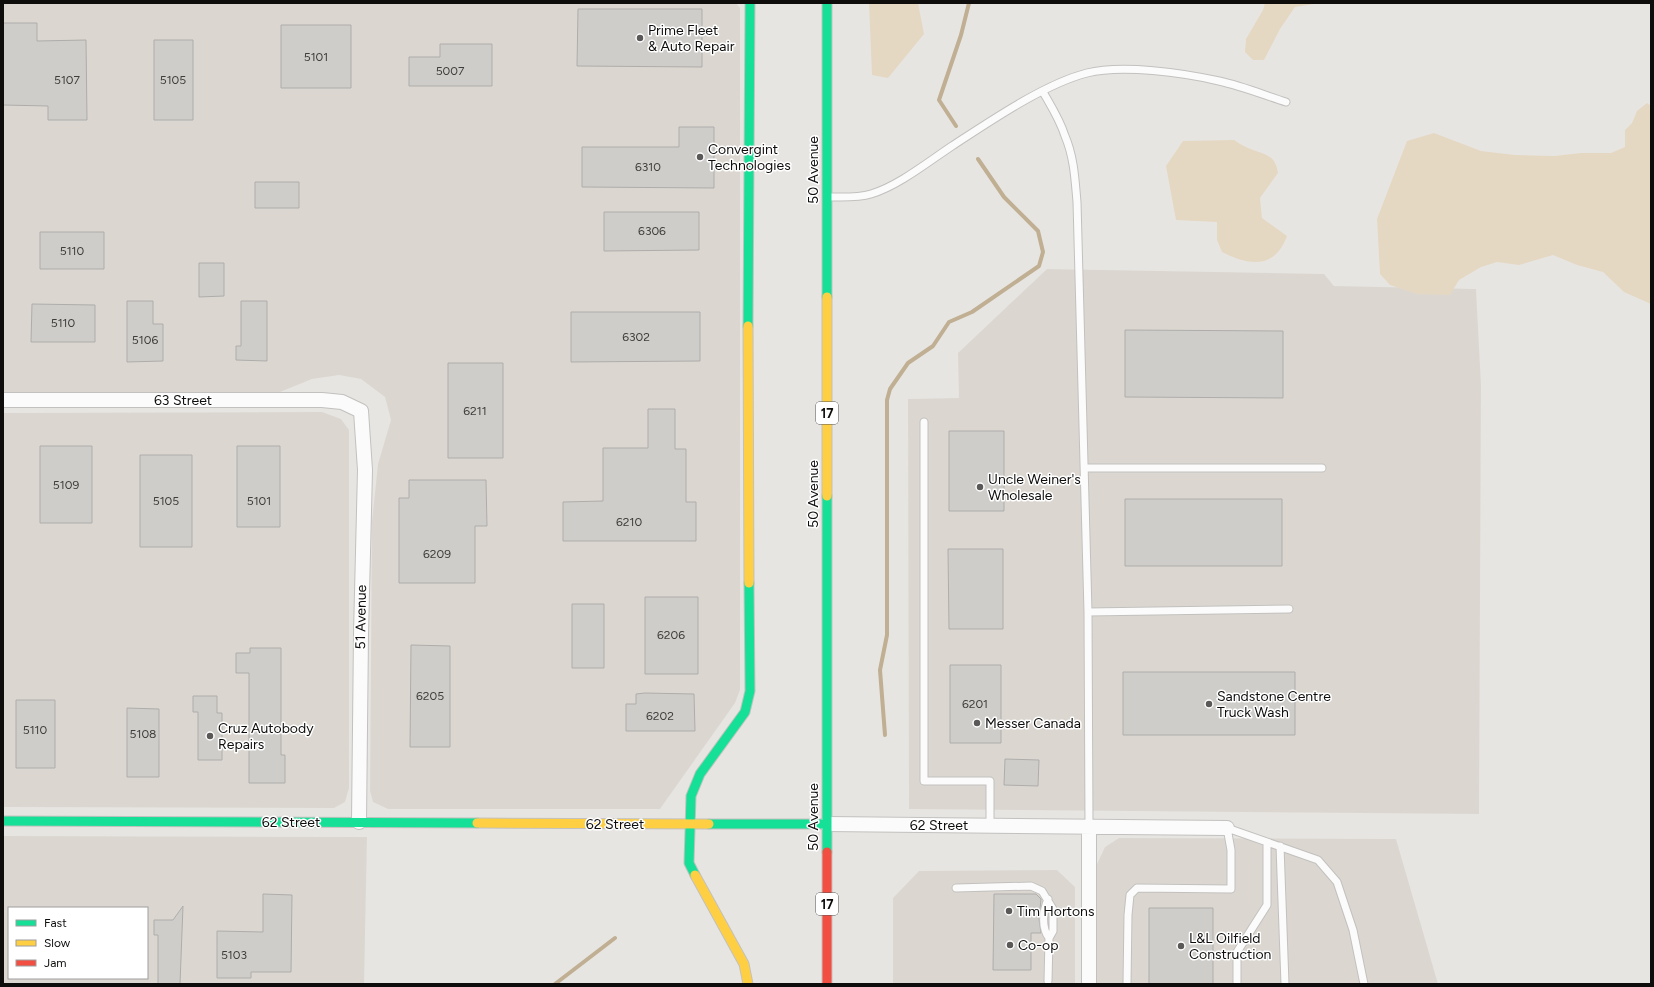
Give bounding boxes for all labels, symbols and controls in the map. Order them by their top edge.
place label: Prime Fleet & Auto Repair [648,22,735,55]
marker: Prime Fleet & Auto Repair [635,33,645,43]
house number: 5101 [304,50,328,64]
house number: 5007 [436,64,465,78]
house number: 5107 [54,73,81,87]
house number: 5105 [160,73,186,87]
street label: 50 Avenue [805,136,822,204]
place label: Convergint Technologies [708,141,791,174]
marker: Convergint Technologies [695,152,705,162]
house number: 6310 [635,160,661,174]
house number: 6306 [638,224,666,238]
house number: 5110 [60,244,85,258]
house number: 5110 [51,316,76,330]
house number: 6302 [622,330,650,344]
house number: 5106 [132,333,158,347]
street label: 63 Street [154,392,212,409]
road number: 17 [816,402,838,424]
house number: 6211 [463,404,487,418]
street label: 50 Avenue [805,460,822,528]
place label: Uncle Weiner's Wholesale [988,471,1081,504]
house number: 5109 [53,478,79,492]
marker: Uncle Weiner's Wholesale [975,482,985,492]
house number: 5105 [153,494,179,508]
house number: 5101 [247,494,271,508]
house number: 6210 [616,515,642,529]
house number: 6209 [423,547,451,561]
street label: 51 Avenue [352,584,370,649]
house number: 6206 [657,628,685,642]
place label: Sandstone Centre Truck Wash [1217,688,1331,721]
house number: 6205 [416,689,444,703]
house number: 6201 [962,697,988,711]
marker: Sandstone Centre Truck Wash [1204,699,1214,709]
house number: 6202 [646,709,674,723]
place label: Messer Canada [985,715,1081,732]
marker: Messer Canada [972,718,982,728]
place label: Cruz Autobody Repairs [218,720,314,753]
house number: 5110 [23,723,48,737]
house number: 5108 [130,727,156,741]
marker: Cruz Autobody Repairs [205,731,215,741]
street label: 50 Avenue [805,783,822,851]
street label: 62 Street [262,814,320,831]
street label: 62 Street [586,816,644,833]
street label: 62 Street [910,817,968,834]
road number: 17 [816,893,838,915]
place label: Tim Hortons [1017,903,1094,920]
marker: Tim Hortons [1004,906,1014,916]
legend [8,907,148,979]
text: Fast [44,916,67,930]
place label: L&L Oilfield Construction [1189,930,1272,963]
text: Slow [44,936,71,950]
place label: Co-op [1018,937,1058,954]
marker: Co-op [1005,940,1015,950]
marker: L&L Oilfield Construction [1176,941,1186,951]
house number: 5103 [221,948,247,962]
text: Jam [44,956,67,970]

